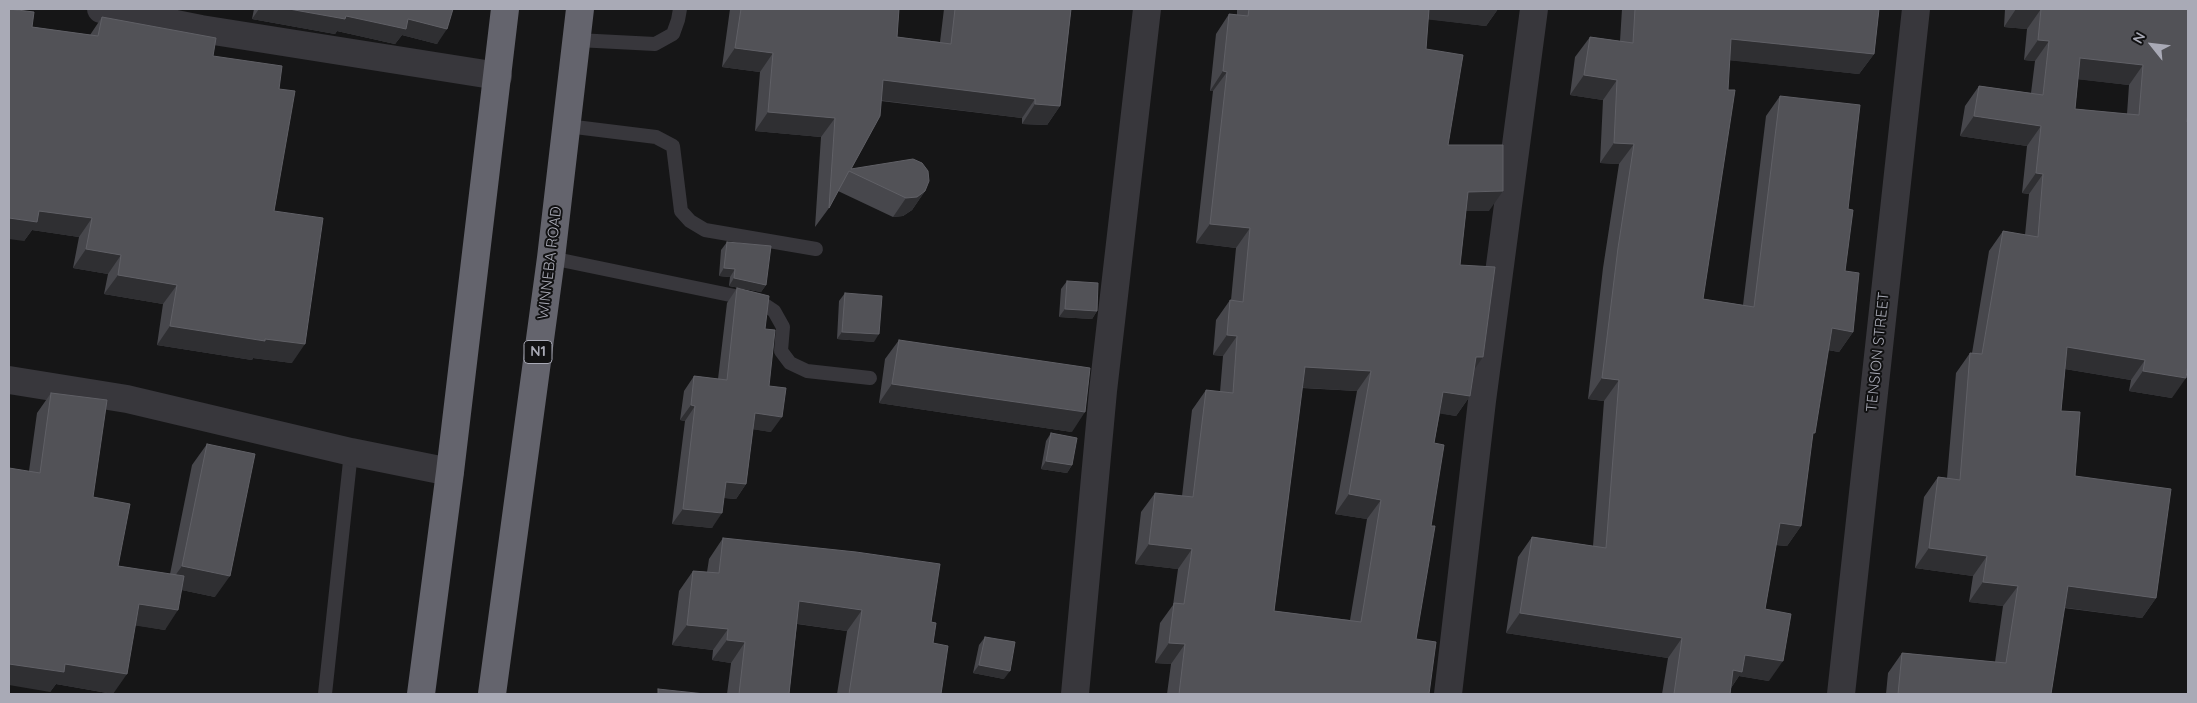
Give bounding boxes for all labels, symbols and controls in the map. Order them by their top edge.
north arrow [2127,20,2177,70]
text: N [2129,29,2149,47]
street label: WINNEBA ROAD [534,205,566,321]
street label: TENSION STREET [1863,291,1893,413]
road number: N1 [524,341,552,364]

